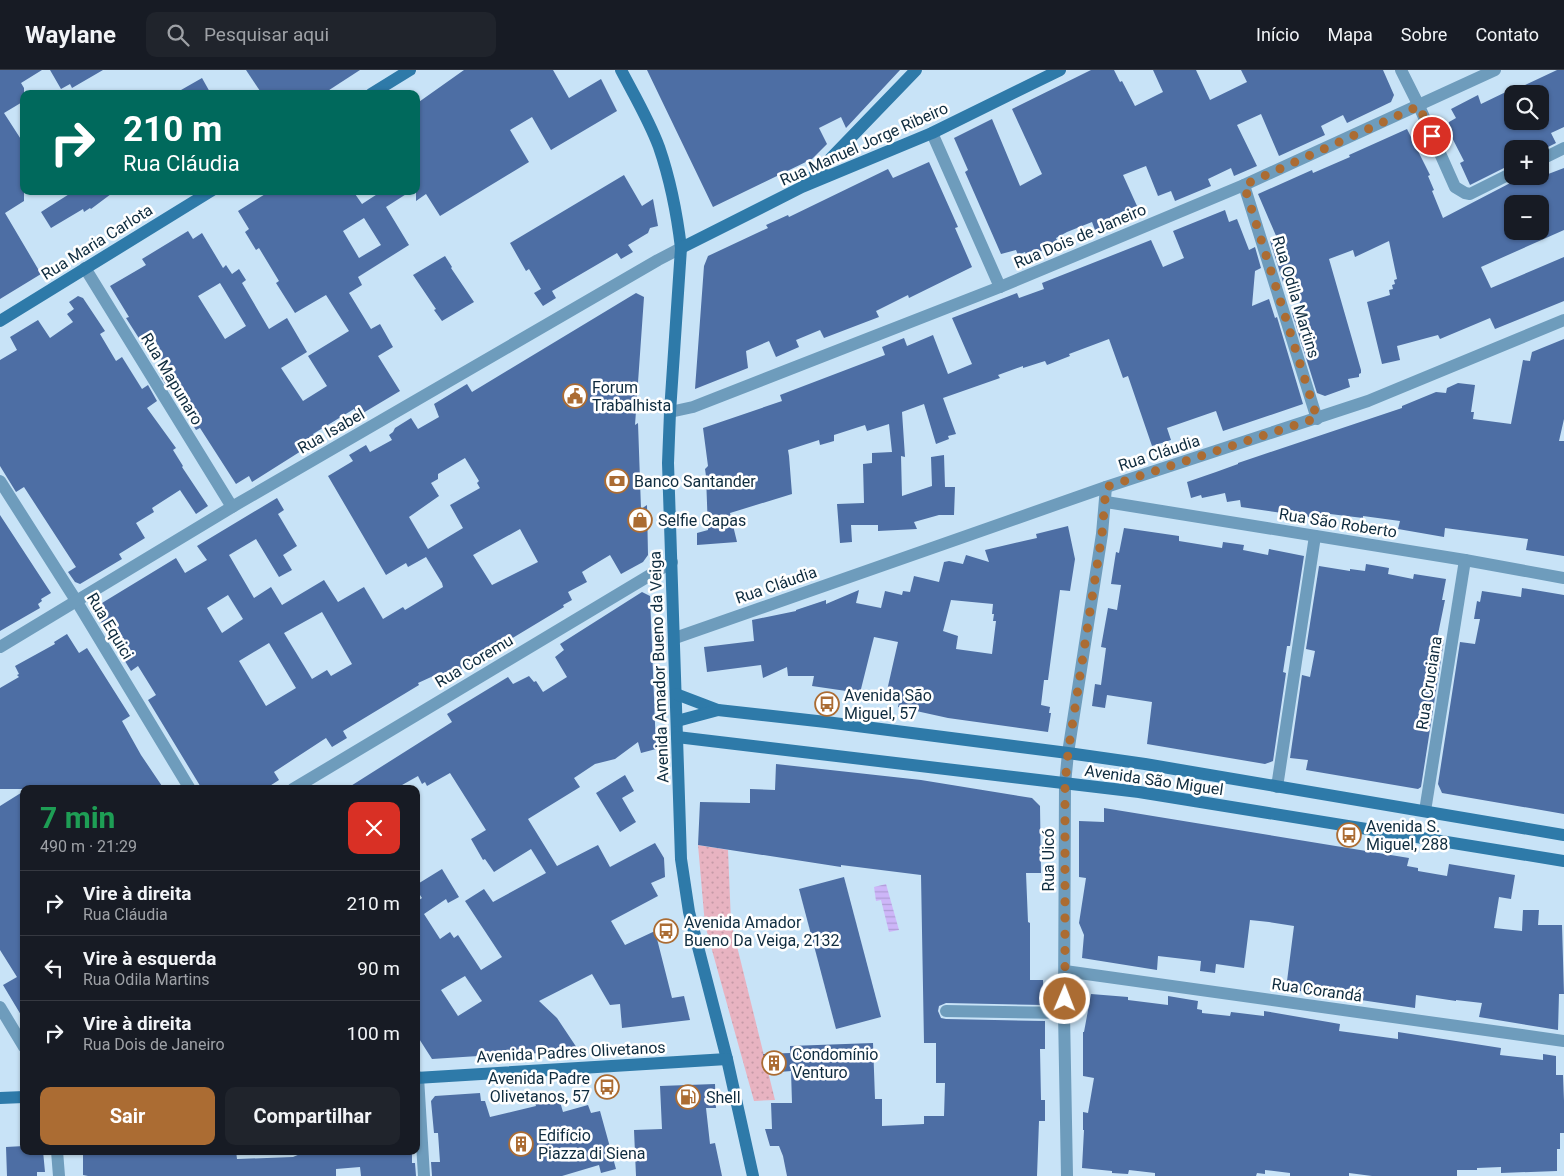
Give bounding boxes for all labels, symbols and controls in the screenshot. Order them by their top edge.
search box [146,12,496,57]
text: Waylane [25,21,116,49]
icon: search [164,21,192,49]
text: Pesquisar aqui [204,23,329,46]
text: Início [1256,24,1299,45]
text: Mapa [1327,24,1373,45]
text: Sobre [1401,24,1447,45]
text: Contato [1475,24,1539,45]
map controls [1504,85,1549,240]
button: search [1504,85,1549,130]
street label: Rua Manuel Jorge Ribeiro [777,98,951,190]
text: 210 m [123,109,222,150]
icon: right [40,110,105,175]
pin [1411,115,1453,157]
icon: arrive [1418,122,1446,150]
button: + [1504,140,1549,185]
text: Rua Cláudia [123,151,240,176]
button: − [1504,195,1549,240]
street label: Rua Maria Carlota [38,200,156,284]
street label: Rua Dois de Janeiro [1011,200,1149,272]
street label: Rua Odila Martins [1268,234,1324,360]
street label: Rua Mapunaro [137,330,207,428]
place label: Forum Trabalhista [592,378,671,415]
public building icon: Forum Trabalhista [562,383,588,409]
street label: Rua Isabel [294,404,368,458]
street label: Rua Cláudia [1116,431,1202,475]
bank icon: Banco Santander [604,468,630,494]
place label: Banco Santander [634,472,756,491]
street label: Rua São Roberto [1278,504,1398,542]
shop icon: Selfie Capas [627,507,653,533]
place label: Selfie Capas [658,511,746,530]
street label: Avenida Amador Bueno da Veiga [645,551,673,783]
street label: Rua Cláudia [733,562,819,608]
street label: Rua Equici [83,589,137,663]
street label: Rua Coremu [432,630,516,692]
street label: Rua Cruciana [1412,635,1446,731]
place label: Avenida São Miguel, 57 [844,686,932,723]
bus stop icon: Avenida São Miguel, 57 [814,691,840,717]
street label: Avenida São Miguel [1083,761,1225,799]
text: 7 min [40,800,115,835]
button: close [348,802,400,854]
place label: Avenida S. Miguel, 288 [1366,817,1448,854]
bus stop icon: Avenida S. Miguel, 288 [1336,822,1362,848]
street label: Rua Uicó [1039,828,1058,892]
text: 490 m · 21:29 [40,837,137,856]
text: Vire à direita [83,882,192,905]
icon: right [40,889,68,917]
text: 210 m [347,892,400,915]
text: Rua Cláudia [83,905,168,924]
place label: Avenida Amador Bueno Da Veiga, 2132 [684,913,839,950]
bus stop icon: Avenida Amador Bueno Da Veiga, 2132 [653,918,679,944]
text: Vire à esquerda [83,947,216,970]
icon: left [40,954,68,982]
text: 90 m [357,957,400,980]
text: Rua Odila Martins [83,970,210,989]
position arrow [1038,972,1090,1024]
street label: Rua Corandá [1270,974,1364,1006]
text: Vire à direita [83,1012,192,1035]
icon: right [40,1019,68,1047]
text: 100 m [347,1022,400,1045]
text: Rua Dois de Janeiro [83,1035,225,1054]
street label: Avenida Padres Olivetanos [476,1038,666,1066]
place label: Condomínio Venturo [792,1045,878,1082]
building icon: Condomínio Venturo [761,1050,787,1076]
place label: Avenida Padre Olivetanos, 57 [488,1069,590,1106]
bus stop icon: Avenida Padre Olivetanos, 57 [594,1074,620,1100]
fuel station icon: Shell [675,1084,701,1110]
button: Sair [40,1087,215,1145]
button: Compartilhar [225,1087,400,1145]
place label: Shell [706,1088,741,1107]
place label: Edifício Piazza di Siena [538,1126,646,1163]
building icon: Edifício Piazza di Siena [508,1131,534,1157]

